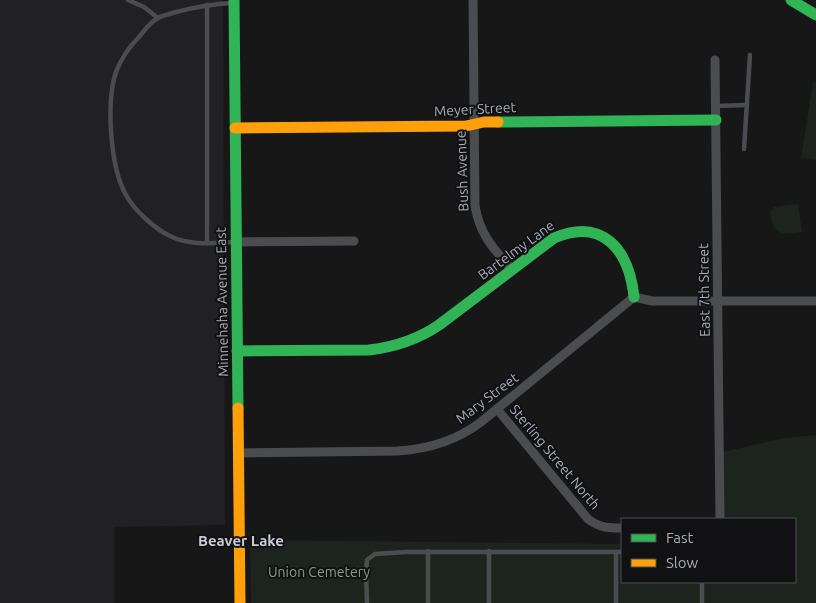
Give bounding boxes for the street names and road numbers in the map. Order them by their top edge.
street label: Meyer Street [434,99,517,119]
street label: Bush Avenue [453,130,471,212]
street label: Bartelmy Lane [475,217,557,283]
street label: Minnehaha Avenue East [213,226,231,377]
street label: East 7th Street [695,243,713,337]
street label: Mary Street [453,369,522,427]
street label: Sterling Street North [507,402,603,512]

